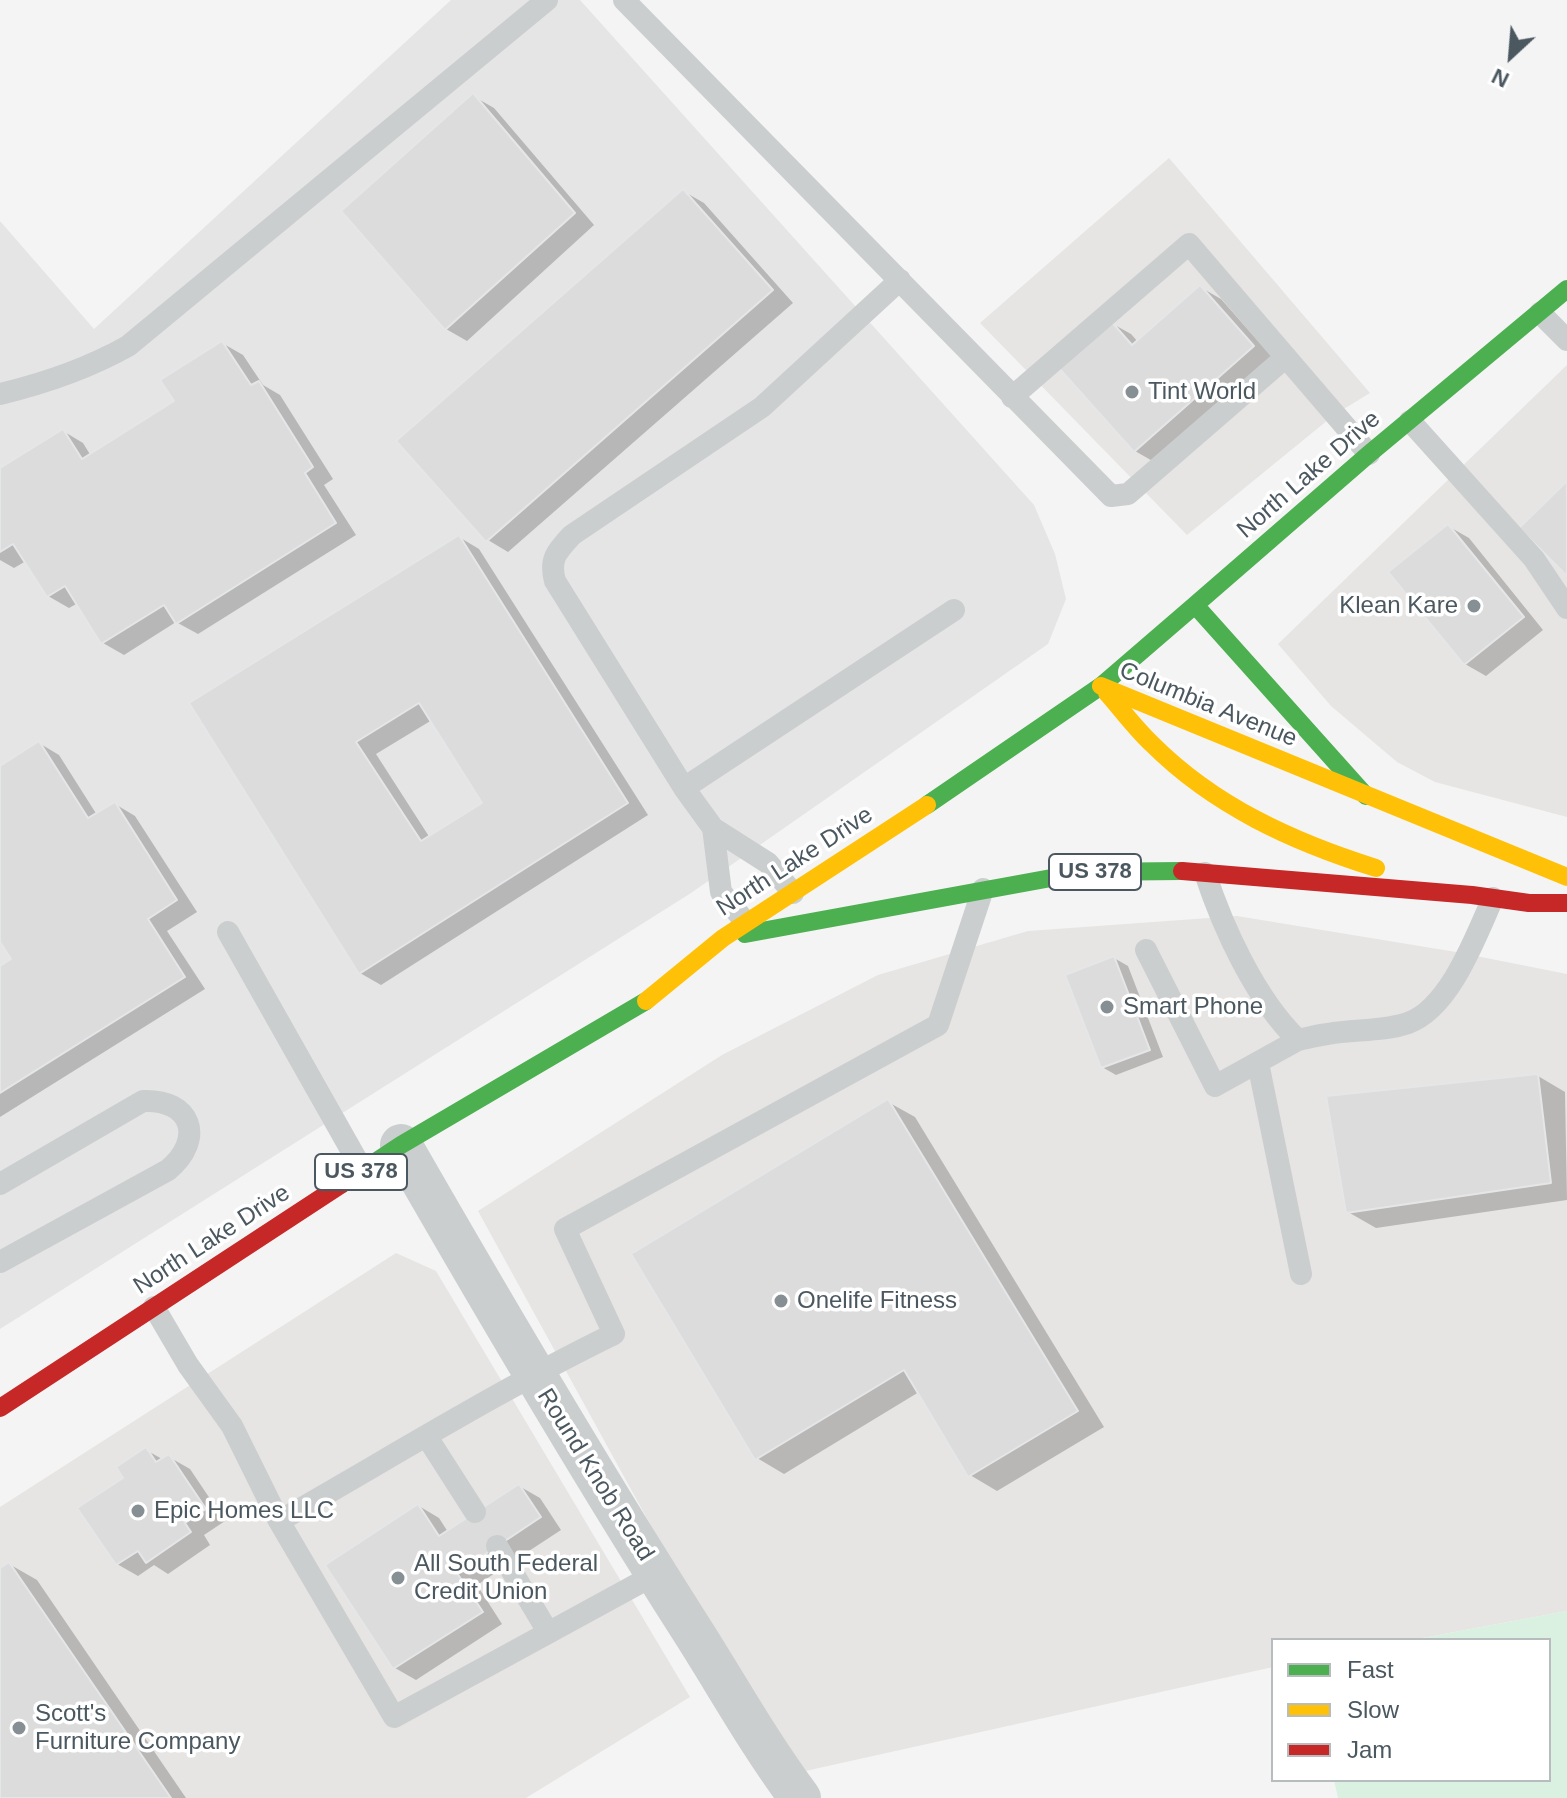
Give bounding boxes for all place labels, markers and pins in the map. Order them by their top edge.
place label: Tint World [1148,378,1256,406]
marker: Tint World [1123,383,1141,401]
place label: Klean Kare [1339,592,1458,620]
marker: Klean Kare [1465,597,1483,615]
place label: Smart Phone [1123,993,1263,1021]
marker: Smart Phone [1098,998,1116,1016]
place label: Onelife Fitness [797,1287,957,1315]
marker: Onelife Fitness [772,1292,790,1310]
place label: Epic Homes LLC [154,1497,334,1525]
marker: Epic Homes LLC [129,1502,147,1520]
place label: All South Federal Credit Union [414,1550,598,1606]
marker: All South Federal Credit Union [389,1569,407,1587]
place label: Scott's Furniture Company [35,1700,240,1756]
marker: Scott's Furniture Company [10,1719,28,1737]

